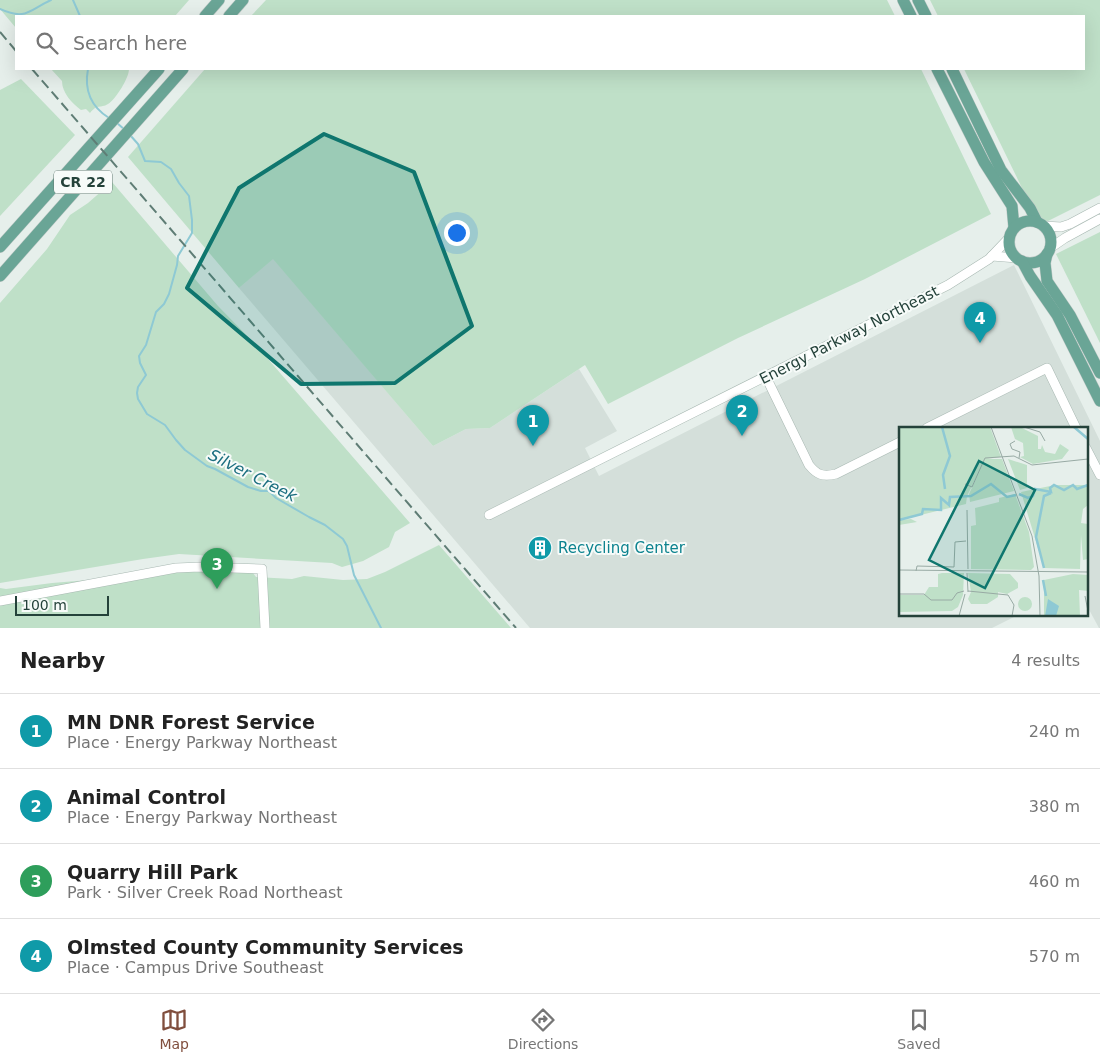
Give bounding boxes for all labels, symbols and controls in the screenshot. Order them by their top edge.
search box [15,15,1085,70]
icon: search [33,29,61,57]
text: Search here [73,32,187,54]
road number: CR 22 [54,170,112,193]
your location [444,220,470,246]
street label: Energy Parkway Northeast [756,282,942,388]
pin: 4 [964,302,996,343]
pin: 2 [726,395,758,436]
pin: 1 [517,405,549,446]
inset map [899,427,1088,616]
water label: Silver Creek [205,445,301,506]
building icon: Recycling Center [527,535,553,561]
place label: Recycling Center [558,539,686,557]
pin: 3 [201,548,233,589]
scale bar [15,593,109,616]
text: 100 m [22,597,67,613]
text: Nearby [20,649,105,673]
text: 4 results [1011,651,1080,670]
text: MN DNR Forest Service [67,711,315,733]
text: 1 [30,722,42,741]
text: 240 m [1029,722,1080,741]
text: Place · Energy Parkway Northeast [67,733,337,752]
text: Animal Control [67,786,226,808]
text: 2 [30,797,42,816]
text: 380 m [1029,797,1080,816]
text: Place · Energy Parkway Northeast [67,808,337,827]
text: Quarry Hill Park [67,861,238,883]
text: 3 [30,872,42,891]
text: 460 m [1029,872,1080,891]
text: Park · Silver Creek Road Northeast [67,883,343,902]
text: Olmsted County Community Services [67,936,464,958]
text: 4 [30,947,42,966]
text: 570 m [1029,947,1080,966]
text: Place · Campus Drive Southeast [67,958,324,977]
tab: Map [159,1006,189,1052]
tab: Directions [508,1006,578,1052]
tab: Saved [897,1006,941,1052]

